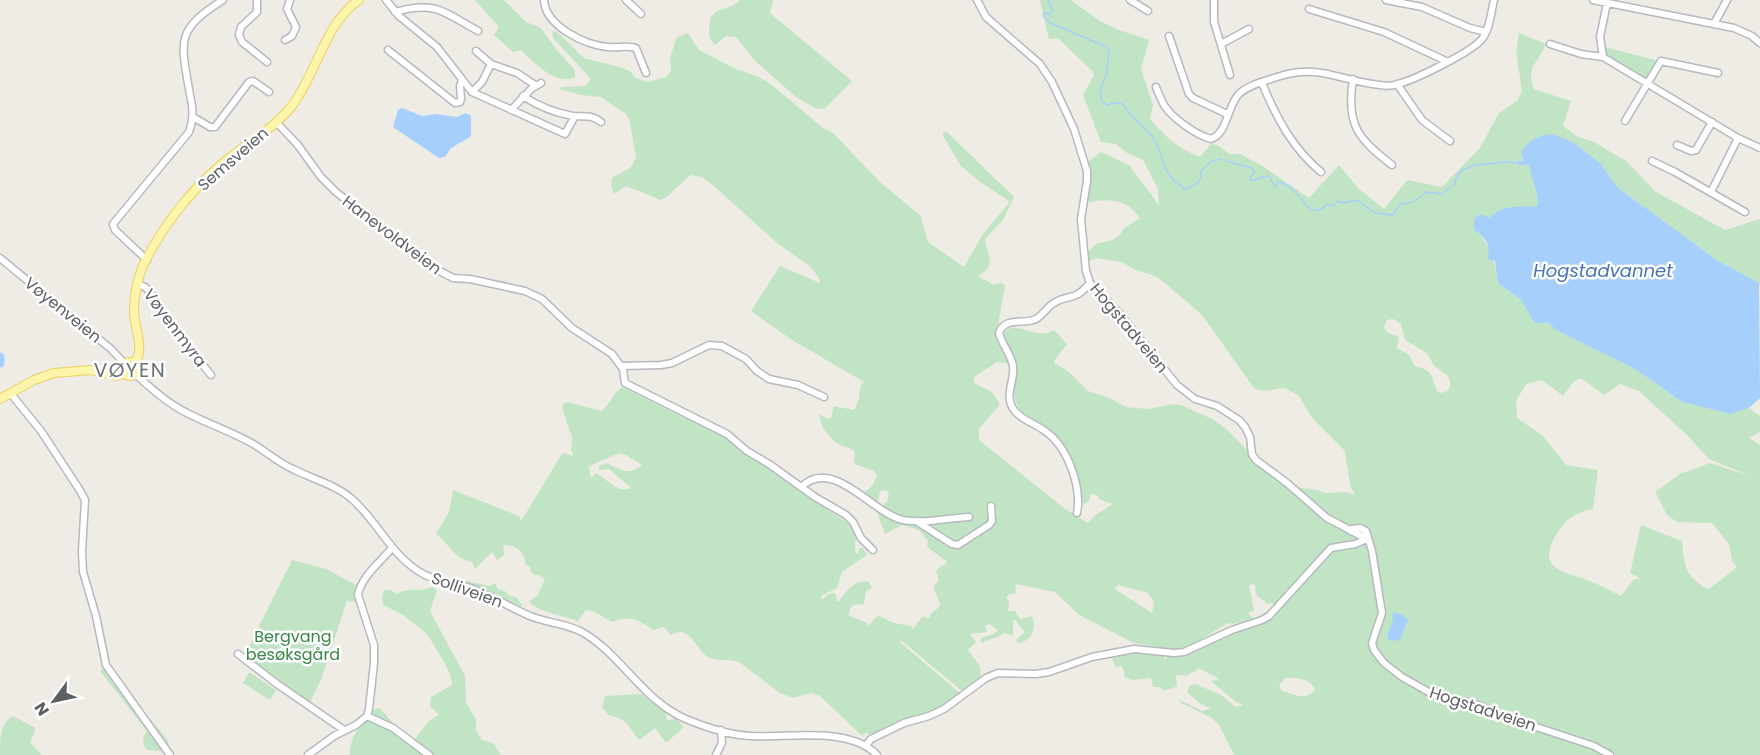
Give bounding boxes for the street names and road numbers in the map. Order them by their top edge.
street label: Semsveien [193,122,273,196]
street label: Hanevoldveien [338,190,446,280]
street label: Vøyenveien [20,272,106,348]
street label: Hogstadveien [1085,278,1173,378]
street label: Vøyenmyra [138,284,212,372]
street label: Solliveien [428,566,506,614]
street label: Hogstadveien [1427,681,1539,737]

